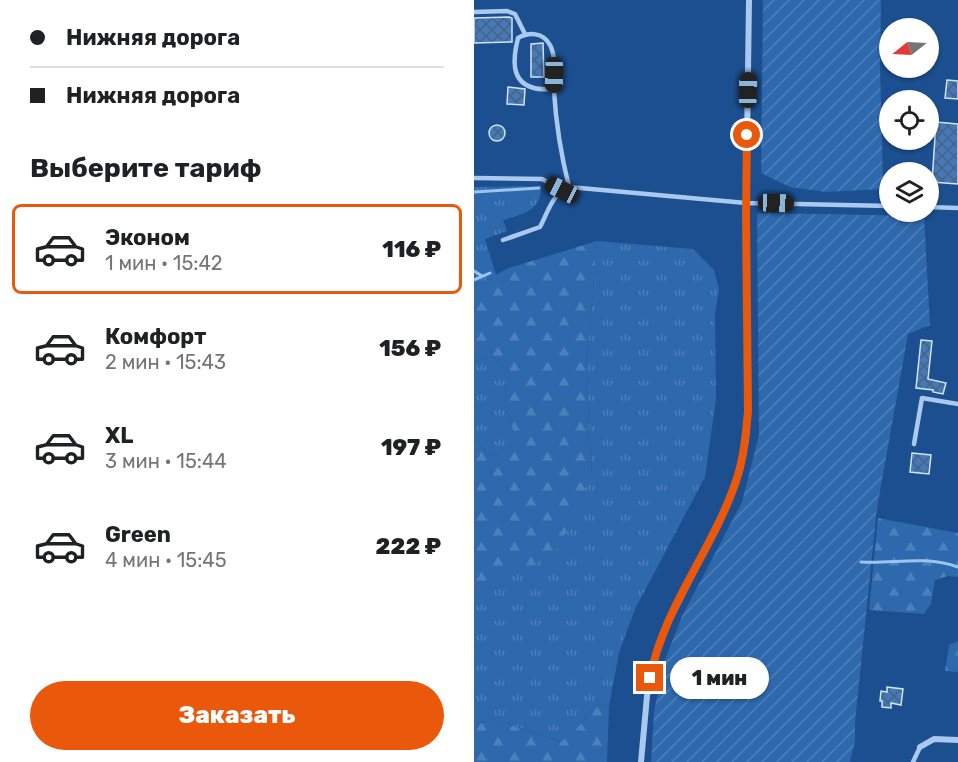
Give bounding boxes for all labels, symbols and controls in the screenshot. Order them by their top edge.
north arrow [879,18,939,78]
map controls [879,18,939,222]
text: Нижняя дорога [66,24,240,51]
car [545,57,563,93]
car [739,72,757,108]
text: Нижняя дорога [66,82,240,109]
button: locate [879,90,939,150]
route start [733,121,760,148]
text: Выберите тариф [30,152,261,184]
button: layers [879,162,939,222]
car [542,174,582,206]
car [758,193,794,213]
icon: car [33,222,87,276]
text: Эконом [105,224,190,251]
text: 116 ₽ [382,236,441,263]
text: 1 мин · 15:42 [105,251,223,275]
icon: car [33,321,87,375]
text: Комфорт [105,323,206,350]
text: 156 ₽ [379,335,441,362]
text: 2 мин · 15:43 [105,350,226,374]
icon: car [33,420,87,474]
text: XL [105,422,133,449]
text: 197 ₽ [381,434,441,461]
text: 3 мин · 15:44 [105,449,227,473]
icon: car [33,519,87,573]
text: Green [105,521,171,548]
text: 222 ₽ [376,533,441,560]
text: 4 мин · 15:45 [105,548,227,572]
callout: 1 мин [671,657,770,699]
route end [636,664,663,691]
text: 1 мин [692,666,747,690]
button: Заказать [30,681,444,750]

